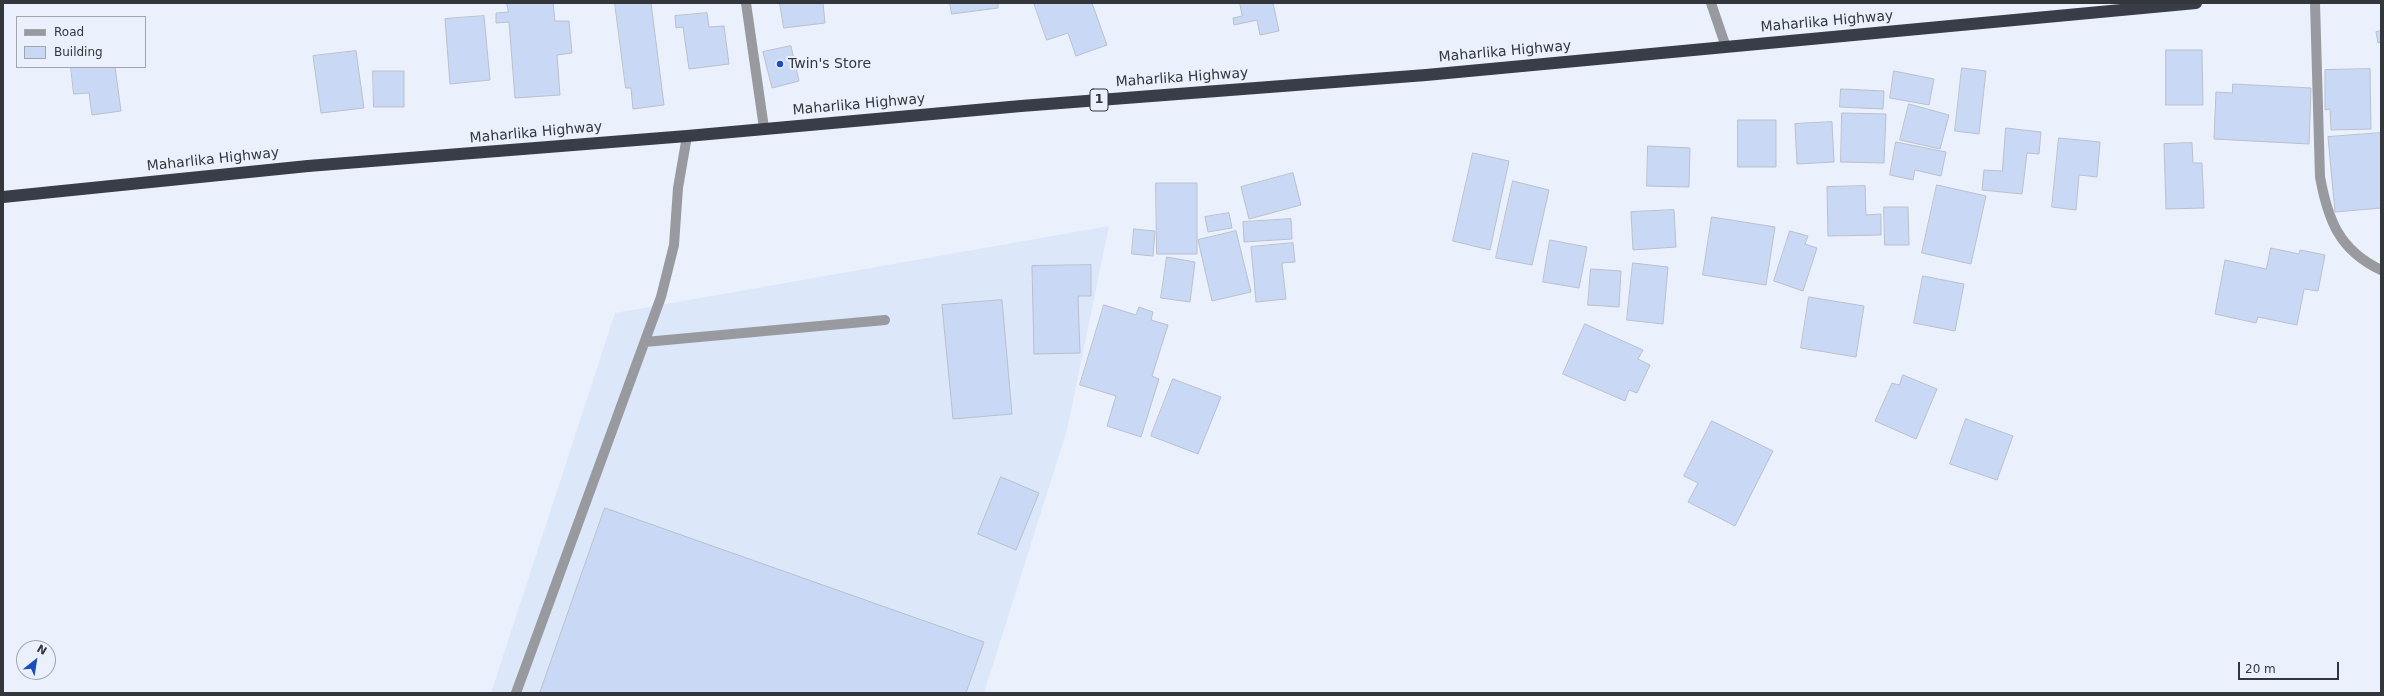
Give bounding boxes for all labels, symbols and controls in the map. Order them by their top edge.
street label: Maharlika Highway [1760,8,1894,36]
legend [16,16,146,68]
text: Road [54,25,84,39]
street label: Maharlika Highway [1438,38,1572,66]
text: Building [54,45,103,59]
place label: Twin's Store [788,56,871,72]
marker: Twin's Store [775,59,785,69]
street label: Maharlika Highway [1115,65,1249,91]
road number: 1 [1090,89,1108,111]
street label: Maharlika Highway [792,91,926,119]
street label: Maharlika Highway [469,119,603,147]
street label: Maharlika Highway [146,145,280,175]
north arrow [16,640,56,680]
text: N [35,642,49,658]
scale bar [2240,654,2341,680]
text: 20 m [2245,662,2276,676]

